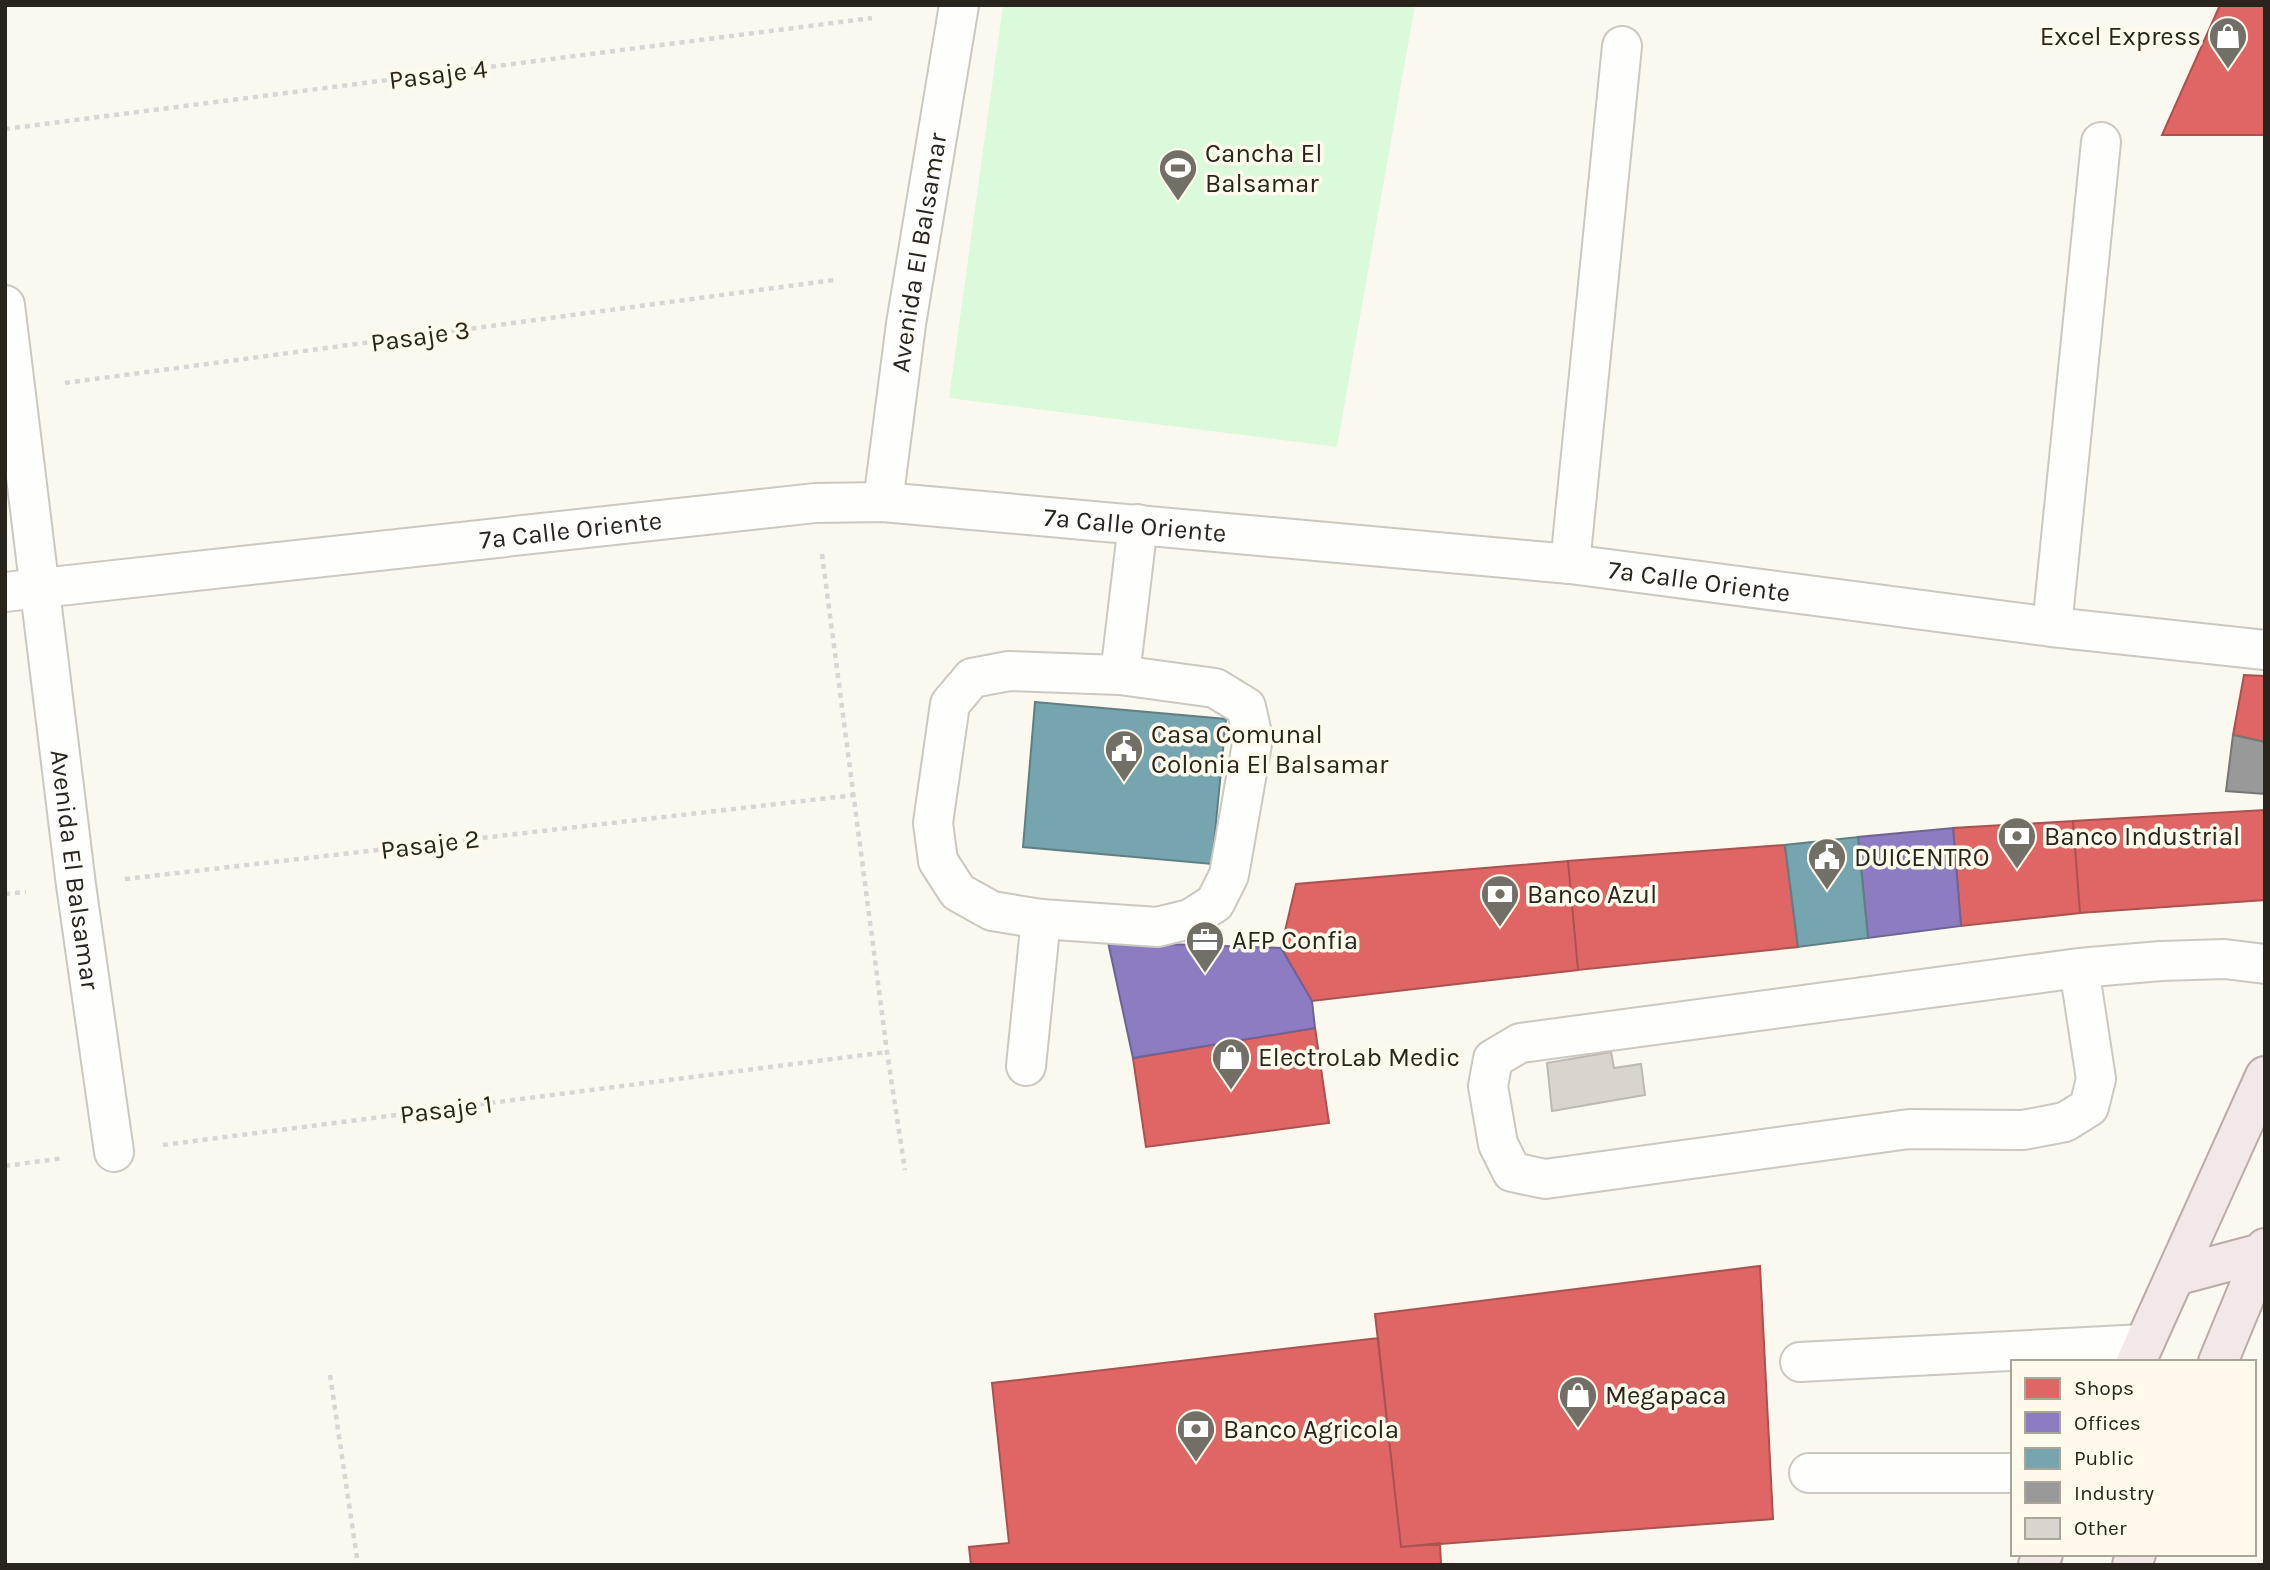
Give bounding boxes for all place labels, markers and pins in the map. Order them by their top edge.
shop icon: Excel Express [2207,15,2249,70]
place label: Excel Express [2040,21,2201,52]
place label: Cancha El Balsamar [1205,138,1322,199]
sports icon: Cancha El Balsamar [1157,147,1199,202]
place label: Casa Comunal Colonia El Balsamar [1151,719,1389,780]
public building icon: Casa Comunal Colonia El Balsamar [1103,728,1145,783]
bank icon: Banco Industrial [1996,815,2038,870]
place label: Banco Industrial [2044,821,2240,852]
public building icon: DUICENTRO [1806,836,1848,891]
place label: DUICENTRO [1854,842,1989,873]
bank icon: Banco Azul [1479,873,1521,928]
place label: Banco Azul [1527,879,1657,910]
office icon: AFP Confia [1184,919,1226,974]
place label: AFP Confia [1232,925,1358,956]
shop icon: ElectroLab Medic [1210,1036,1252,1091]
place label: ElectroLab Medic [1258,1042,1460,1073]
shop icon: Megapaca [1557,1374,1599,1429]
place label: Megapaca [1605,1380,1727,1411]
bank icon: Banco Agricola [1175,1408,1217,1463]
place label: Banco Agricola [1223,1414,1399,1445]

